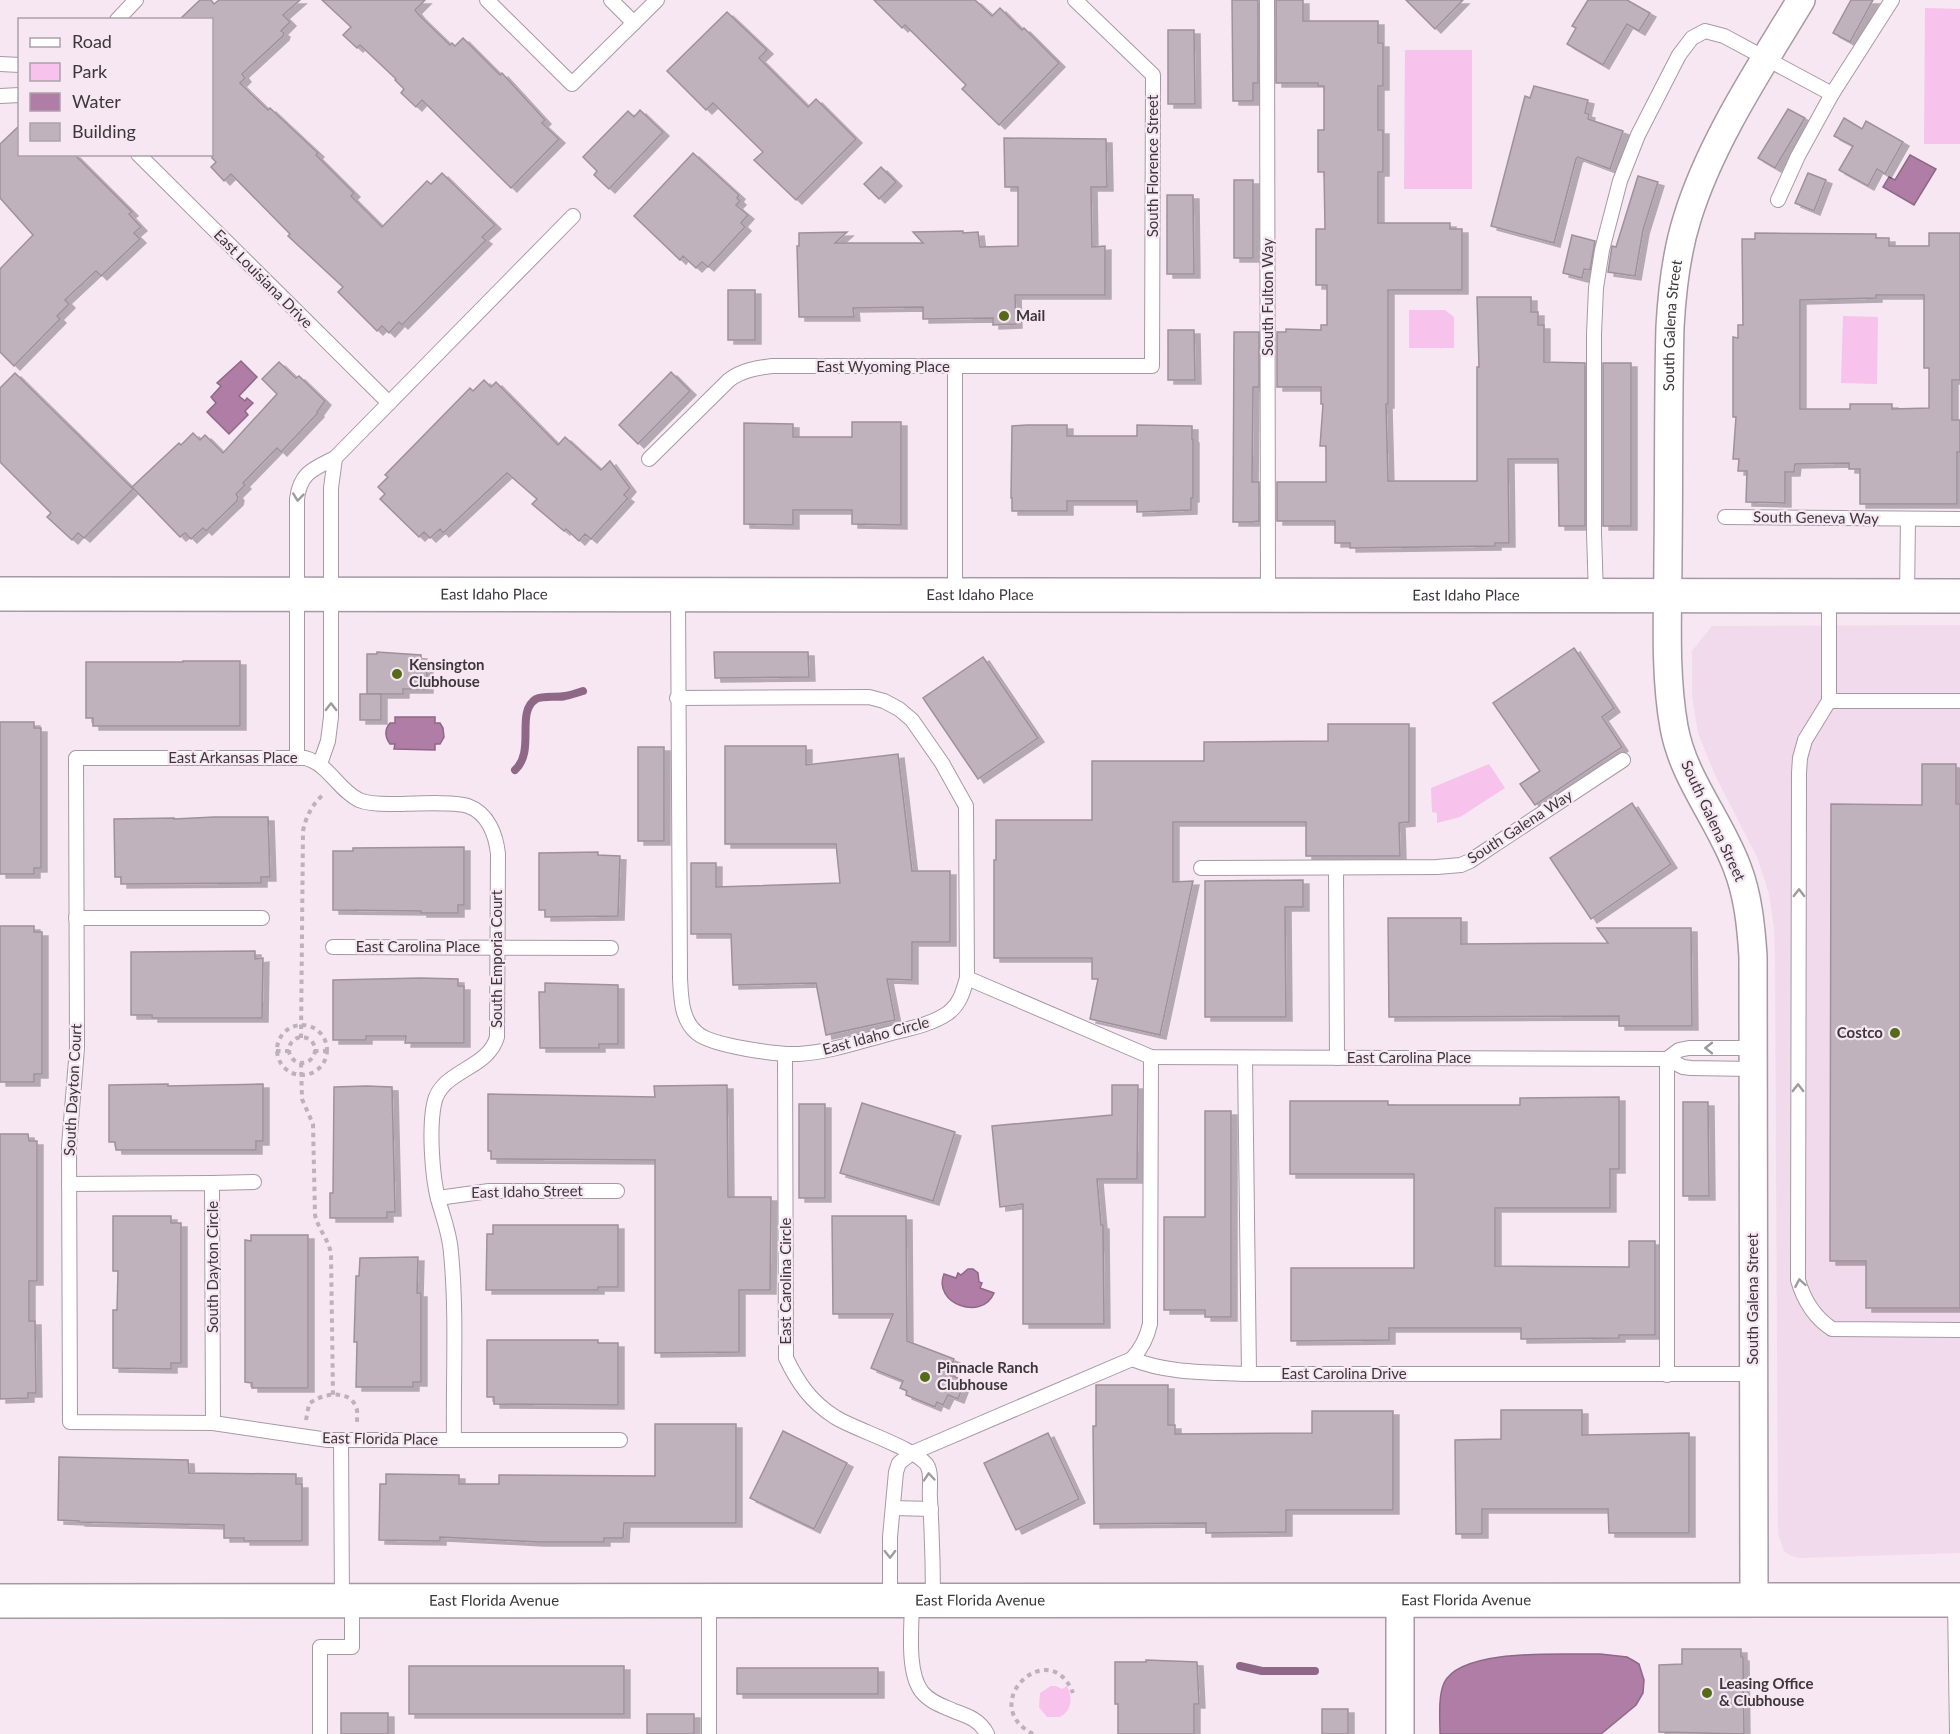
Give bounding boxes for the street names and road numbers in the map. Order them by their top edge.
street label: South Florence Street [1143,94,1161,237]
street label: East Louisiana Drive [211,225,317,331]
street label: South Fulton Way [1258,238,1276,356]
street label: South Galena Street [1659,258,1685,391]
street label: East Wyoming Place [816,357,950,375]
street label: South Geneva Way [1753,507,1879,527]
street label: East Idaho Place [440,584,548,603]
street label: East Idaho Place [926,585,1034,603]
street label: East Idaho Place [1412,585,1520,604]
street label: East Arkansas Place [168,748,298,766]
street label: South Galena Street [1678,757,1750,885]
street label: South Galena Way [1464,785,1576,867]
street label: South Emporia Court [487,889,505,1028]
street label: East Carolina Place [356,937,480,955]
street label: East Idaho Circle [820,1012,931,1058]
street label: South Dayton Court [60,1023,84,1157]
street label: East Carolina Place [1347,1048,1471,1066]
street label: East Idaho Street [471,1181,584,1201]
street label: South Dayton Circle [203,1201,221,1333]
street label: East Carolina Circle [776,1217,794,1345]
street label: South Galena Street [1743,1233,1761,1365]
street label: East Carolina Drive [1281,1364,1407,1382]
street label: East Florida Place [322,1428,438,1448]
street label: East Florida Avenue [915,1590,1045,1609]
street label: East Florida Avenue [1401,1590,1531,1608]
street label: East Florida Avenue [429,1591,559,1609]

